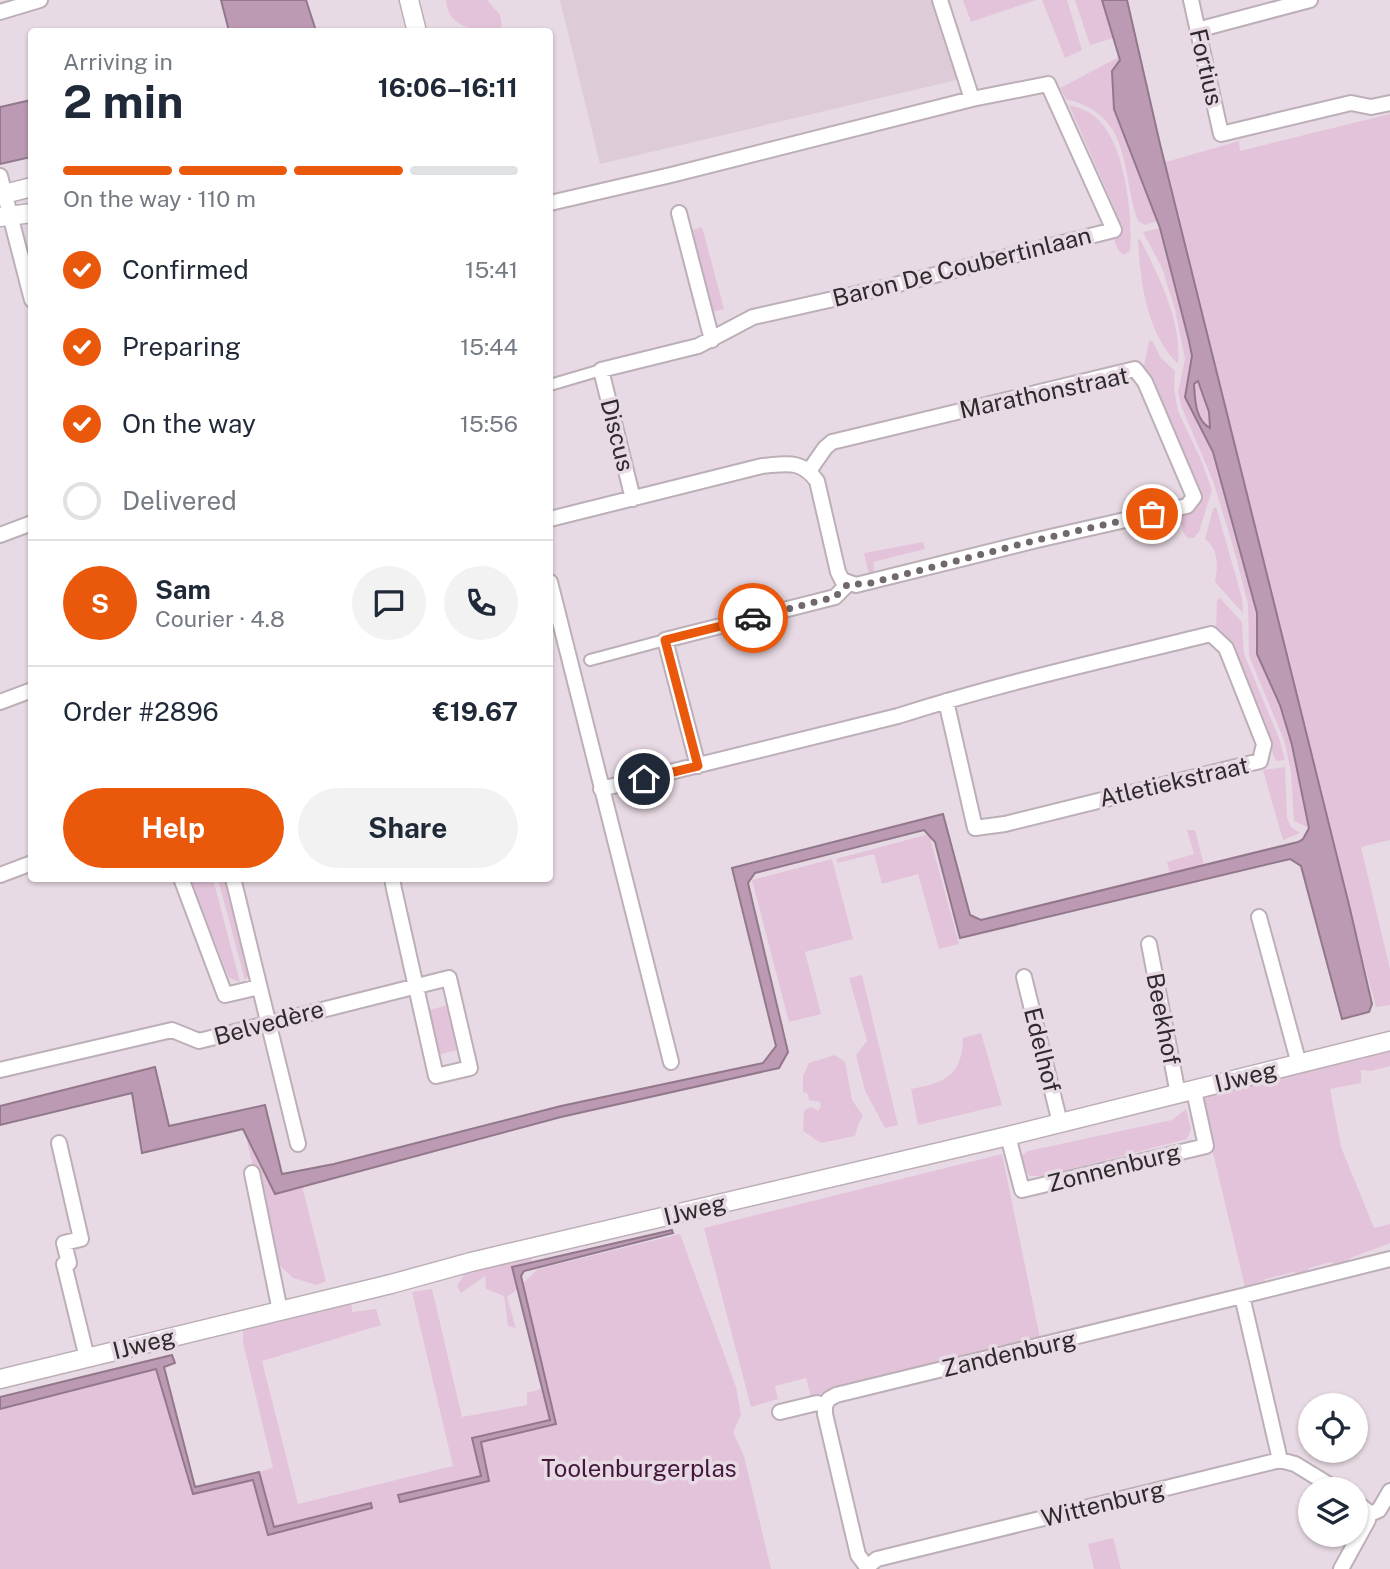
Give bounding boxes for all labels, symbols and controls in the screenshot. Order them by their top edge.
street label: Fortius [1185,26,1229,108]
text: Arriving in [63,48,173,75]
text: 16:06–16:11 [378,72,518,103]
text: 2 min [63,74,183,128]
text: On the way · 110 m [63,185,256,212]
street label: Baron De Coubertinlaan [830,220,1094,312]
icon: check [63,251,101,289]
text: Confirmed [122,254,249,285]
text: 15:41 [465,256,518,283]
icon: check [63,328,101,366]
text: Preparing [122,331,241,362]
text: 15:44 [460,333,518,360]
street label: Marathonstraat [957,360,1131,424]
street label: Discus [595,396,640,474]
icon: check [63,405,101,443]
text: On the way [122,408,256,439]
text: 15:56 [460,410,518,437]
pin [1122,484,1182,544]
text: Delivered [122,485,237,516]
icon: bag [1133,495,1171,533]
button: chat [352,566,426,640]
button: phone [444,566,518,640]
text: Sam [155,574,211,605]
courier [718,583,788,653]
text: S [91,588,109,619]
icon: car [734,599,772,637]
text: Courier · 4.8 [155,605,285,632]
text: Order #2896 [63,696,219,727]
text: €19.67 [433,696,518,727]
pin [614,749,674,809]
street label: Atletiekstraat [1096,750,1251,812]
icon: home [625,760,663,798]
button: Help [63,788,284,868]
button: Share [298,788,518,868]
street label: Beekhof [1141,970,1187,1067]
street label: Belvedère [211,994,327,1050]
street label: Edelhof [1019,1005,1067,1095]
street label: IJweg [1212,1055,1280,1097]
street label: Zonnenburg [1044,1137,1183,1197]
street label: IJweg [661,1188,729,1230]
street label: IJweg [110,1322,178,1364]
street label: Zandenburg [939,1324,1078,1382]
map controls [1298,1393,1368,1547]
button: locate [1298,1393,1368,1463]
park label: Toolenburgerplas [541,1454,737,1482]
street label: Wittenburg [1038,1474,1167,1532]
button: layers [1298,1477,1368,1547]

